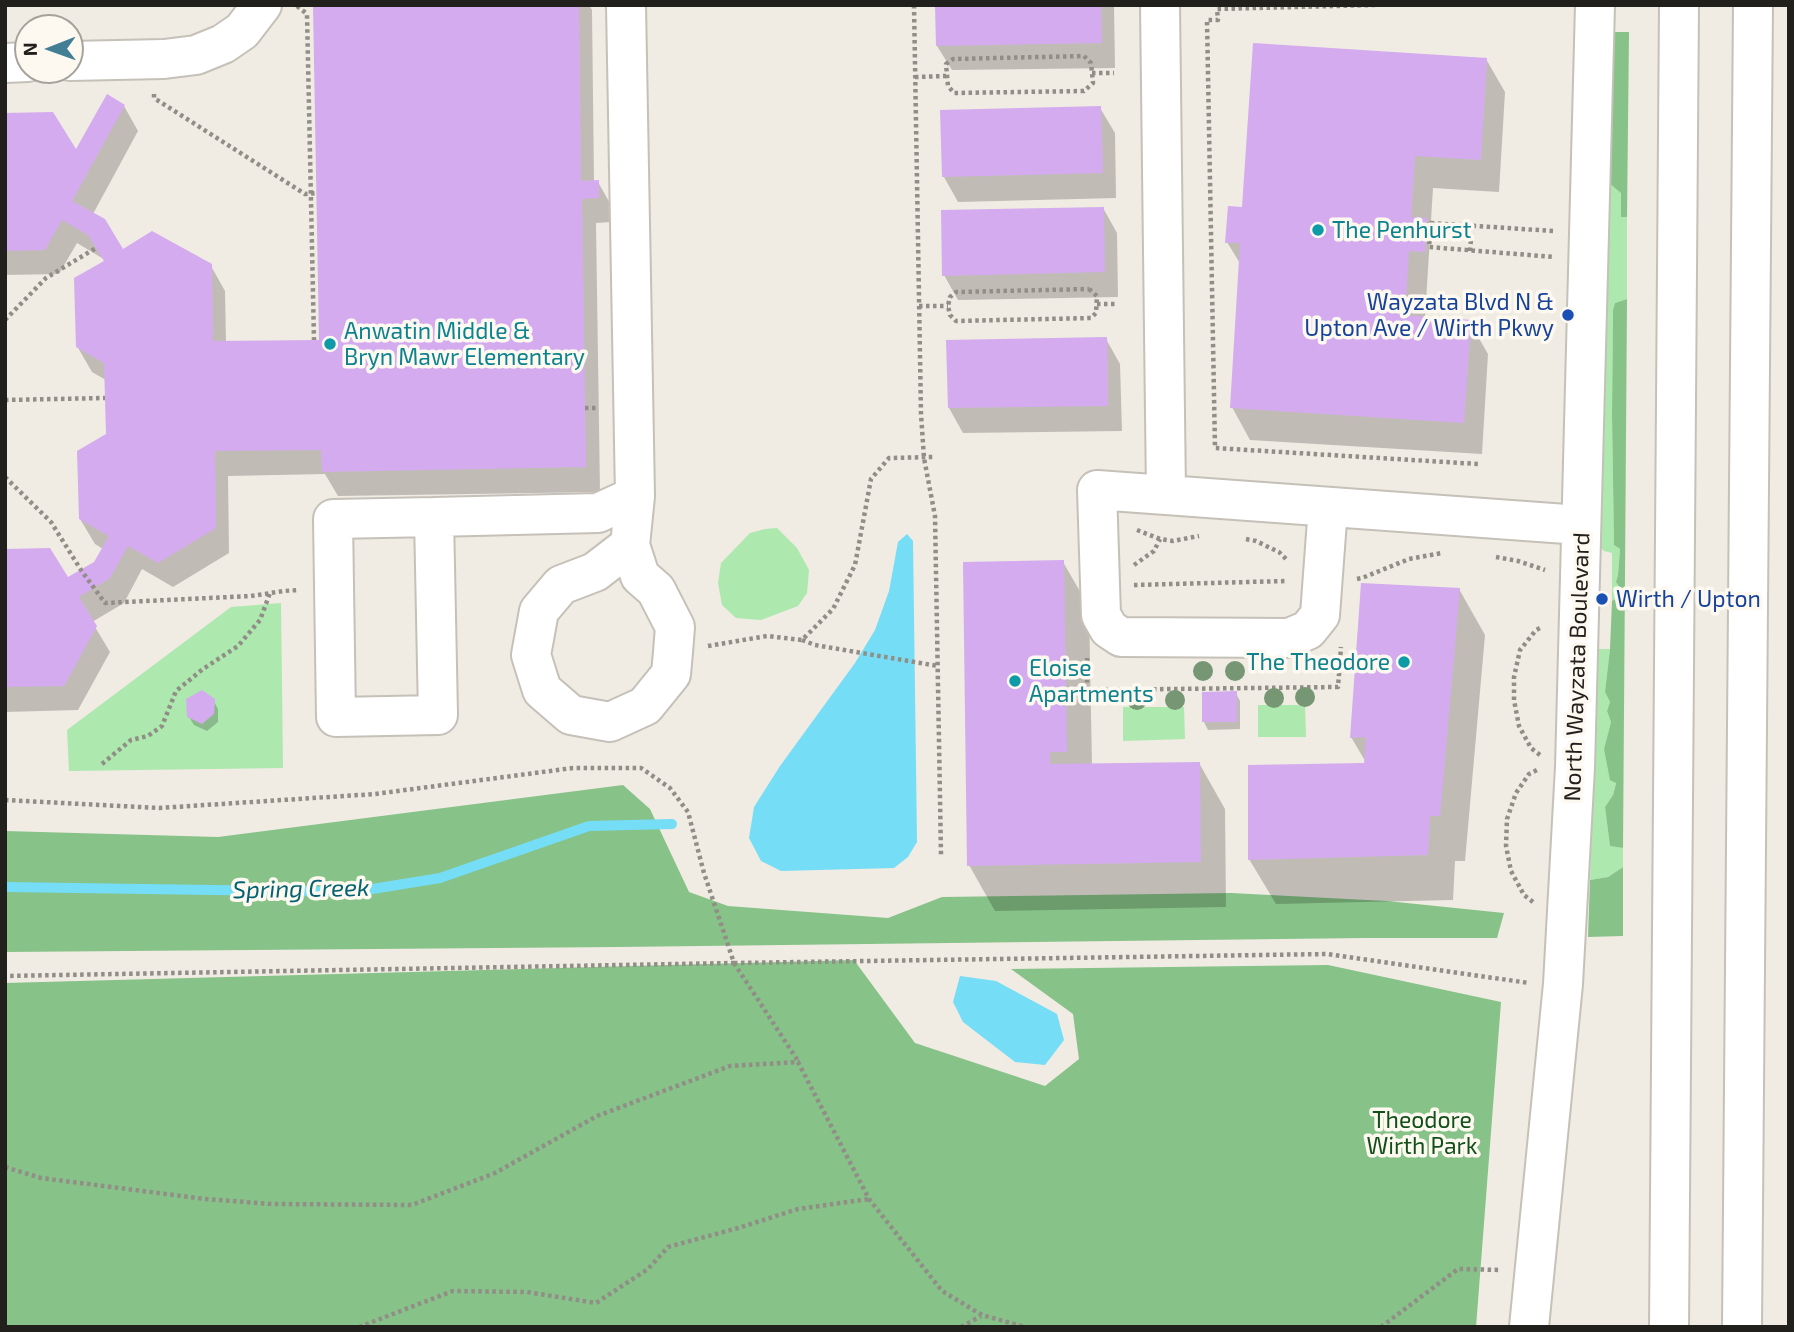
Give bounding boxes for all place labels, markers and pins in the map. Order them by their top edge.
place label: The Penhurst [1332,216,1471,244]
marker: The Penhurst [1310,222,1326,238]
place label: Wayzata Blvd N & Upton Ave / Wirth Pkwy [1304,288,1554,342]
marker: Wayzata Blvd N & Upton Ave / Wirth Pkwy [1560,307,1576,323]
place label: Anwatin Middle & Bryn Mawr Elementary [344,317,585,371]
marker: Anwatin Middle & Bryn Mawr Elementary [322,336,338,352]
place label: Wirth / Upton [1616,585,1761,613]
marker: Wirth / Upton [1594,591,1610,607]
place label: The Theodore [1246,648,1390,676]
place label: Eloise Apartments [1029,654,1154,708]
marker: The Theodore [1396,654,1412,670]
marker: Eloise Apartments [1007,673,1023,689]

